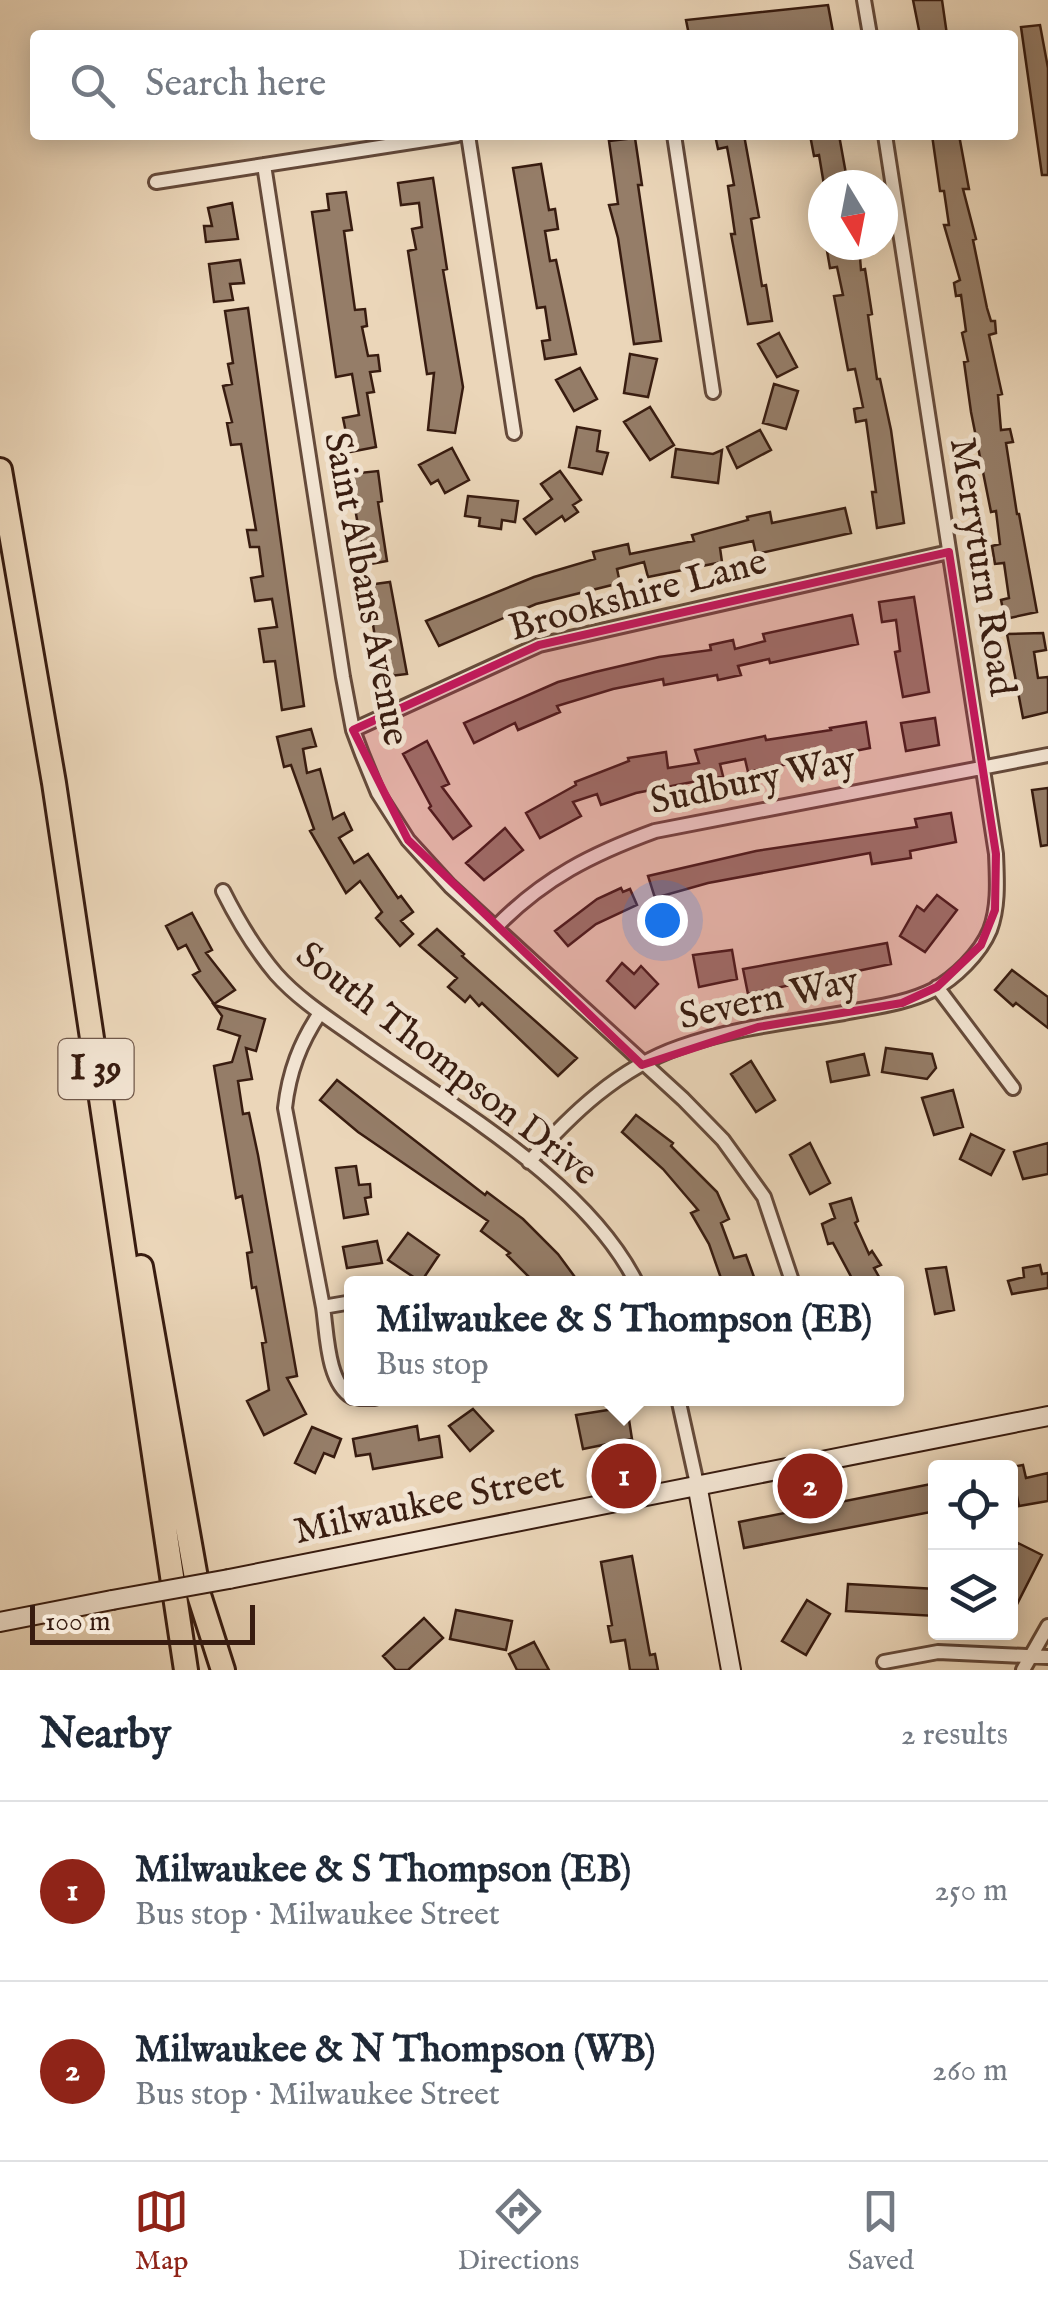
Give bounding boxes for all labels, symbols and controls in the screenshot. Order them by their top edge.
search box [30,30,1018,140]
icon: search [65,58,120,113]
text: Search here [145,61,326,109]
north arrow [808,170,898,260]
street label: Saint Albans Avenue [311,428,419,750]
street label: Merryturn Road [937,435,1025,700]
street label: Brookshire Lane [504,539,772,653]
street label: Sudbury Way [646,737,860,827]
your location [637,895,688,946]
street label: South Thompson Drive [285,932,607,1198]
street label: Severn Way [675,958,863,1042]
road number: I 39 [58,1039,134,1099]
popup [344,1276,904,1406]
text: Milwaukee & S Thompson (EB) [376,1297,872,1345]
text: Bus stop [376,1345,489,1386]
pin: 1 [592,1438,656,1514]
pin: 2 [778,1448,842,1524]
street label: Milwaukee Street [290,1453,568,1557]
map controls [928,1460,1018,1640]
button: locate [928,1460,1018,1550]
button: layers [928,1550,1018,1640]
scale bar [30,1600,255,1644]
text: 100 m [45,1605,111,1640]
text: Nearby [40,1709,171,1762]
text: 2 results [901,1715,1008,1756]
text: Milwaukee & S Thompson (EB) [135,1847,631,1895]
text: 1 [67,1871,78,1912]
text: 250 m [934,1871,1008,1912]
text: Bus stop · Milwaukee Street [135,1895,500,1936]
text: Milwaukee & N Thompson (WB) [135,2027,655,2075]
text: 2 [65,2051,80,2092]
text: 260 m [932,2051,1008,2092]
text: Bus stop · Milwaukee Street [135,2075,500,2116]
tab: Map [134,2184,189,2279]
tab: Directions [457,2184,579,2279]
tab: Saved [848,2184,914,2279]

